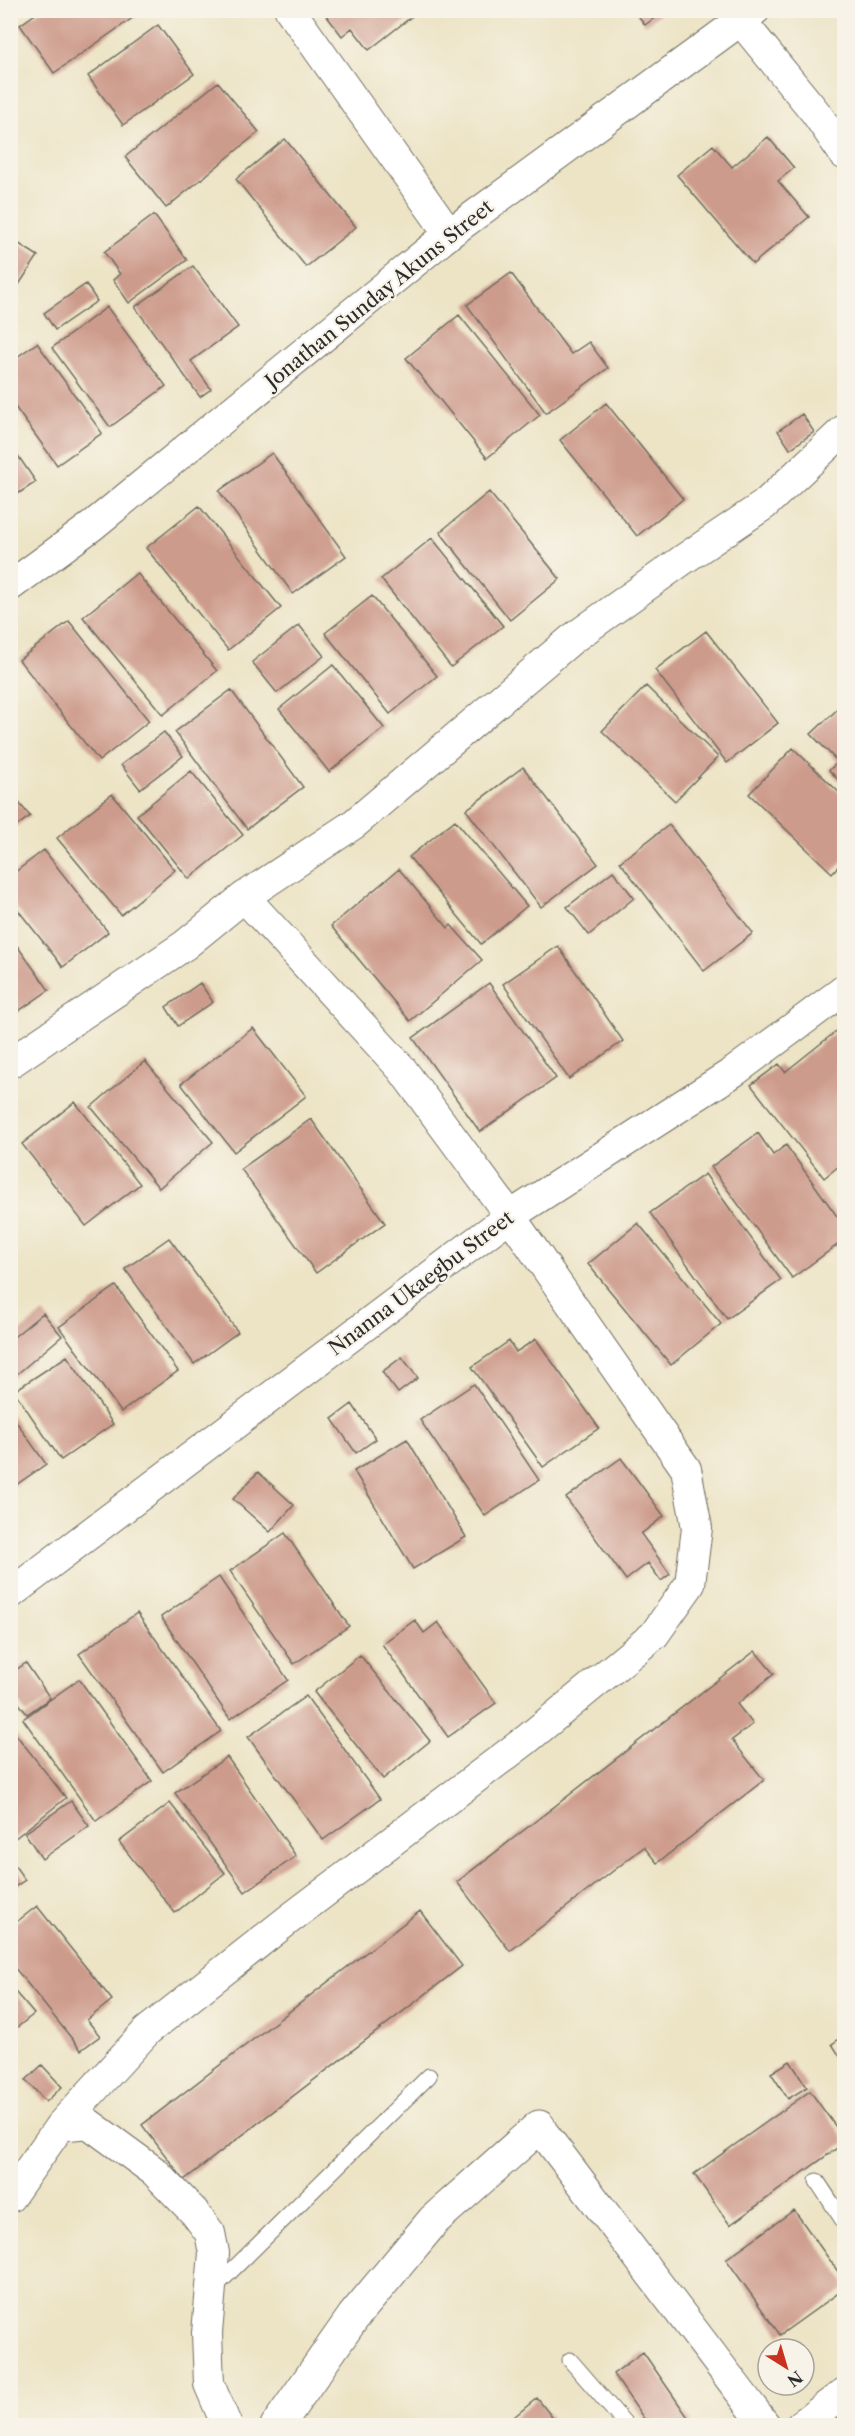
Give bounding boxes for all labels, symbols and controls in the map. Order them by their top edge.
street label: Jonathan Sunday Akuns Street [258,195,498,395]
street label: Nnanna Ukaegbu Street [324,1206,518,1360]
north arrow [756,2337,816,2397]
text: N [783,2367,807,2391]

